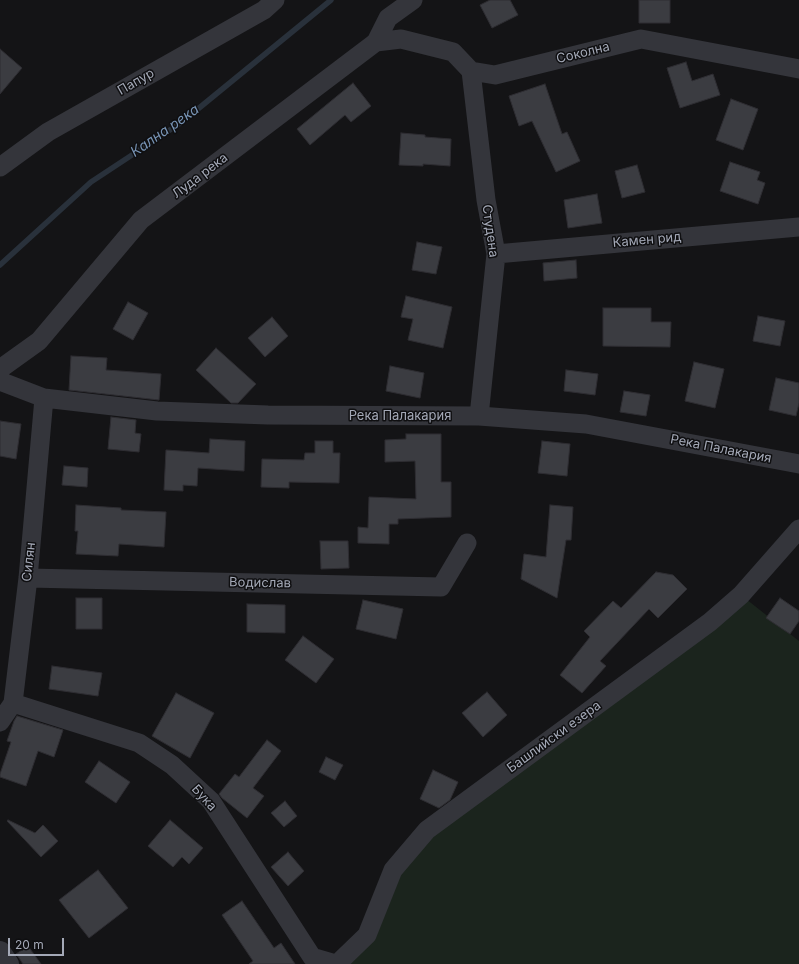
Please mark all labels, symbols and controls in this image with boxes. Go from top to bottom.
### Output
street label: Соколна [555,39,611,67]
street label: Папур [115,65,157,99]
water label: Кална река [128,101,202,161]
street label: Луда река [169,150,231,202]
street label: Студена [479,204,501,258]
street label: Камен рид [612,229,682,251]
street label: Река Палакария [349,408,451,424]
street label: Река Палакария [669,432,773,466]
street label: Силян [19,542,39,582]
street label: Водислав [229,575,291,591]
street label: Башлийски езера [504,698,604,776]
street label: Бука [188,782,220,814]
scale bar [10,930,66,956]
text: 20 m [15,937,44,952]

